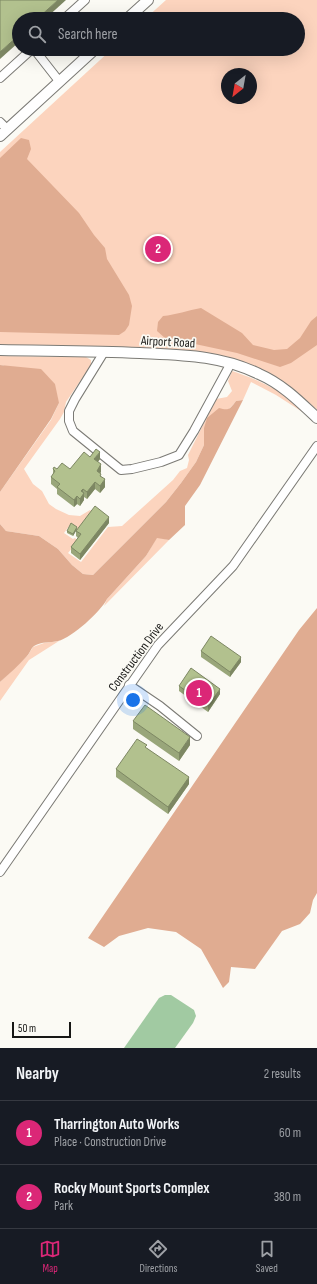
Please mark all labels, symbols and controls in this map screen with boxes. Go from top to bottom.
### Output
search box [12,12,305,56]
icon: search [26,23,48,45]
text: Search here [58,25,118,44]
north arrow [221,68,257,104]
pin: 2 [145,234,171,264]
street label: Airport Road [140,333,195,351]
street label: Construction Drive [105,619,167,695]
pin: 1 [186,678,212,708]
your location [123,690,143,710]
scale bar [12,1020,71,1039]
text: 50 m [18,1022,36,1035]
text: Nearby [16,1064,59,1084]
text: 2 results [264,1066,301,1082]
text: Tharrington Auto Works [54,1115,180,1134]
text: 1 [26,1125,32,1141]
text: 60 m [279,1125,301,1141]
text: Place · Construction Drive [54,1134,166,1150]
text: Rocky Mount Sports Complex [54,1179,209,1198]
text: 2 [26,1189,32,1205]
text: 380 m [274,1189,301,1205]
text: Park [54,1198,73,1214]
tab: Map [39,1238,61,1275]
tab: Directions [140,1238,177,1275]
tab: Saved [256,1238,278,1275]

